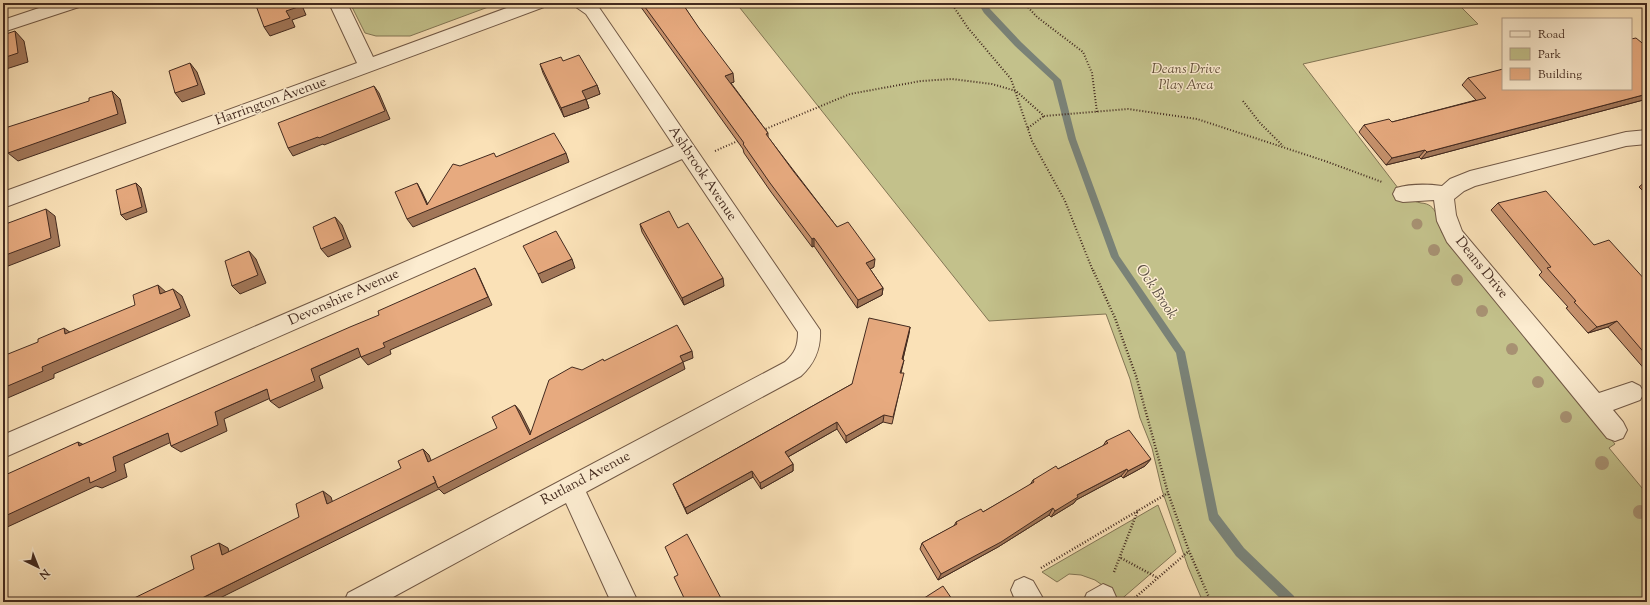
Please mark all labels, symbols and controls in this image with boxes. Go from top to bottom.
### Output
legend [1502,18,1632,90]
text: Road [1538,26,1565,44]
text: Park [1538,46,1561,64]
park label: Deans Drive Play Area [1152,60,1221,96]
text: Building [1538,66,1582,84]
street label: Harrington Avenue [212,73,330,131]
street label: Ashbrook Avenue [663,123,741,225]
street label: Deans Drive [1450,233,1512,303]
water label: Ock Brook [1130,261,1182,324]
street label: Devonshire Avenue [285,265,403,331]
street label: Rutland Avenue [538,447,634,511]
north arrow [18,547,58,587]
text: N [35,564,54,583]

